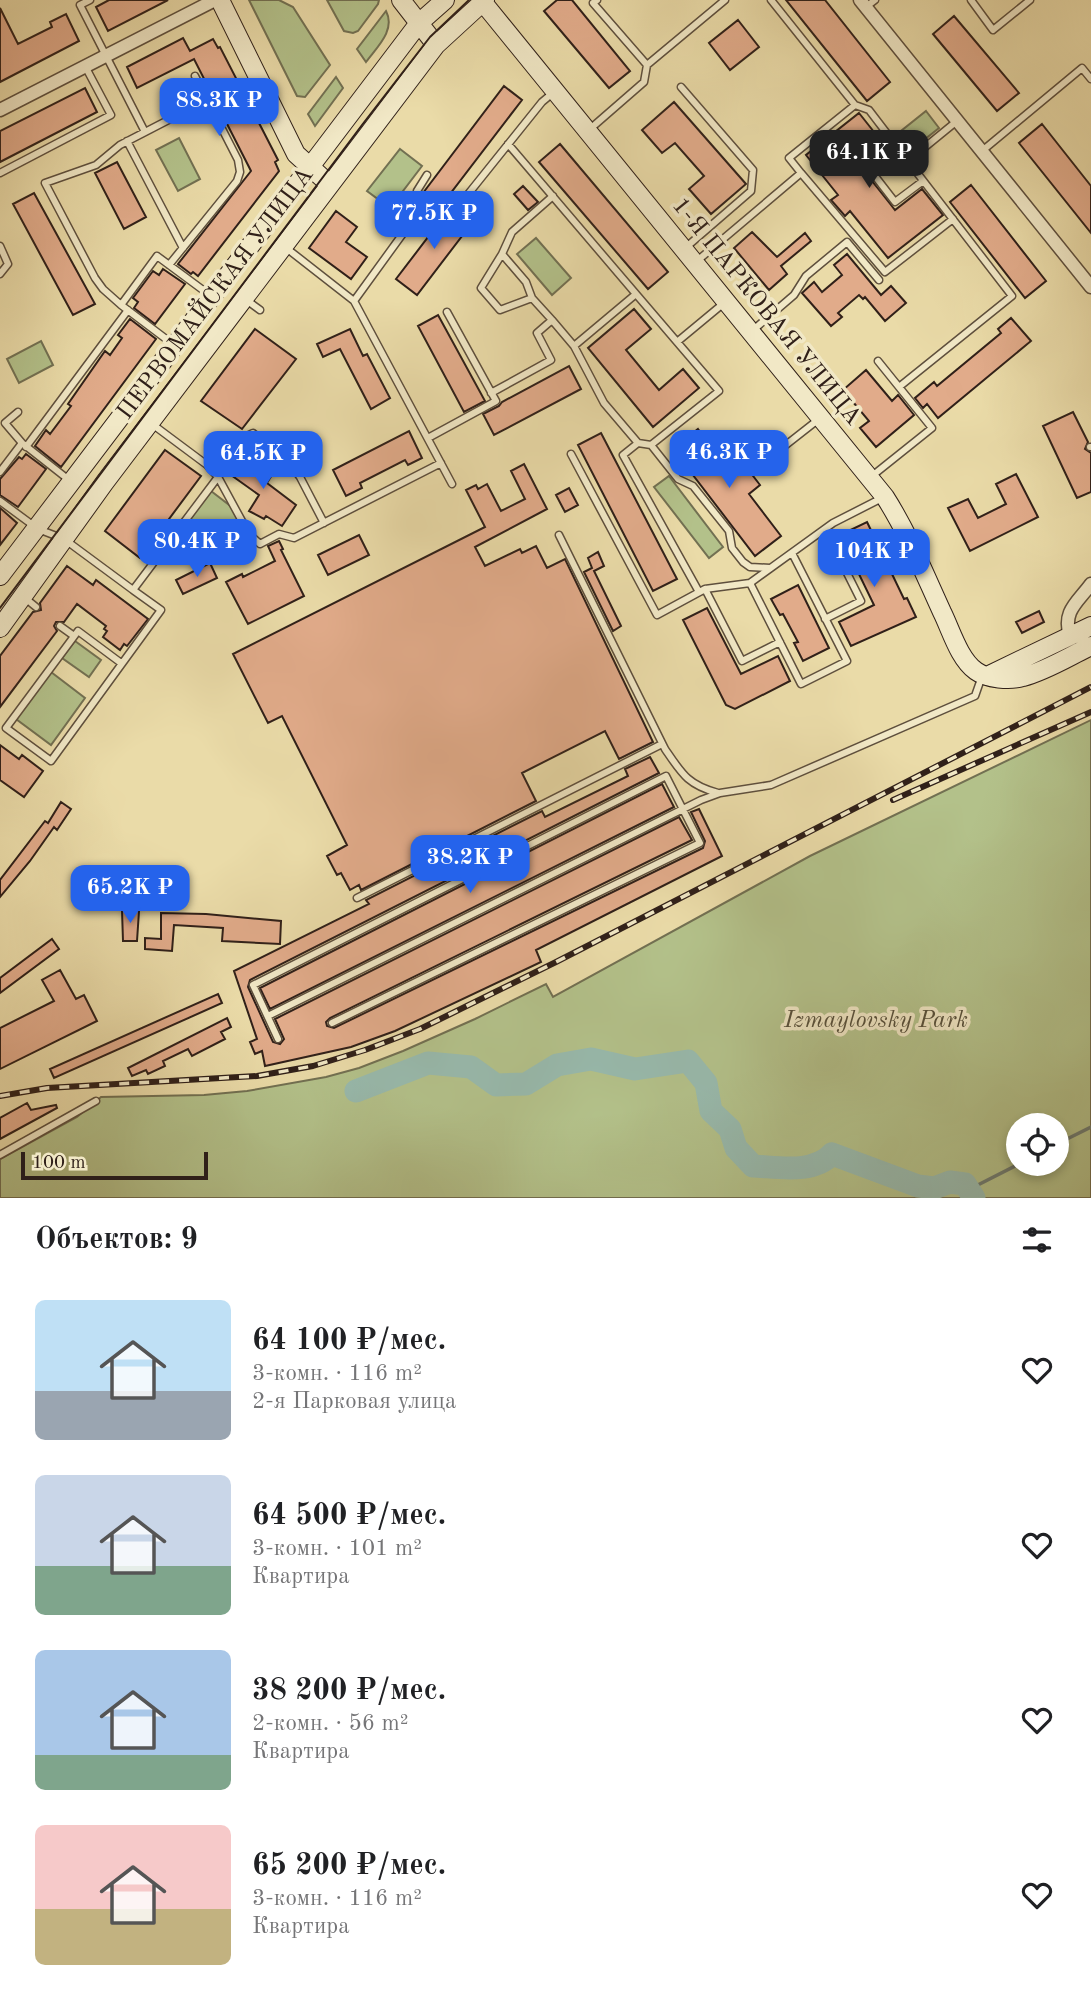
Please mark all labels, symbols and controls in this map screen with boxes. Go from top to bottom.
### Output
pin: 88.3K ₽ [154,78,284,138]
text: 88.3K ₽ [176,89,262,112]
pin: 64.1K ₽ [804,130,934,190]
text: 64.1K ₽ [826,141,912,164]
street label: ПЕРВОМАЙСКАЯ УЛИЦА [109,160,319,425]
pin: 77.5K ₽ [369,191,499,251]
street label: 1-Я ПАРКОВАЯ УЛИЦА [667,194,865,430]
text: 77.5K ₽ [391,202,477,225]
pin: 46.3K ₽ [664,430,794,490]
pin: 64.5K ₽ [198,432,328,491]
text: 46.3K ₽ [686,441,772,464]
text: 64.5K ₽ [220,442,306,465]
pin: 80.4K ₽ [132,520,262,579]
text: 80.4K ₽ [154,530,240,553]
pin: 104K ₽ [817,530,931,589]
text: 104K ₽ [834,540,914,563]
pin: 38.2K ₽ [405,836,535,895]
text: 38.2K ₽ [427,846,513,869]
pin: 65.2K ₽ [65,866,195,925]
text: 65.2K ₽ [87,876,173,899]
park label: Izmaylovsky Park [783,1009,968,1033]
map controls [1006,1113,1069,1176]
button: locate [1006,1113,1069,1176]
scale bar [21,1149,208,1181]
text: 100 m [32,1154,85,1173]
icon: filters [1018,1221,1056,1259]
text: Объектов: 9 [35,1225,198,1255]
text: 64 100 ₽/мес. [252,1326,446,1356]
icon: home [91,1328,175,1412]
icon: heart [1018,1351,1056,1389]
text: 3-комн. · 116 m² [252,1362,422,1385]
text: 2-я Парковая улица [252,1390,456,1413]
text: 64 500 ₽/мес. [252,1501,446,1531]
icon: home [91,1503,175,1587]
icon: heart [1018,1526,1056,1564]
text: 3-комн. · 101 m² [252,1537,422,1560]
text: Квартира [252,1565,350,1588]
text: 38 200 ₽/мес. [252,1676,446,1706]
icon: home [91,1678,175,1762]
icon: heart [1018,1701,1056,1739]
text: 2-комн. · 56 m² [252,1712,409,1735]
text: Квартира [252,1740,350,1763]
text: 65 200 ₽/мес. [252,1851,446,1881]
icon: home [91,1853,175,1937]
icon: heart [1018,1876,1056,1914]
text: 3-комн. · 116 m² [252,1887,422,1910]
text: Квартира [252,1915,350,1938]

